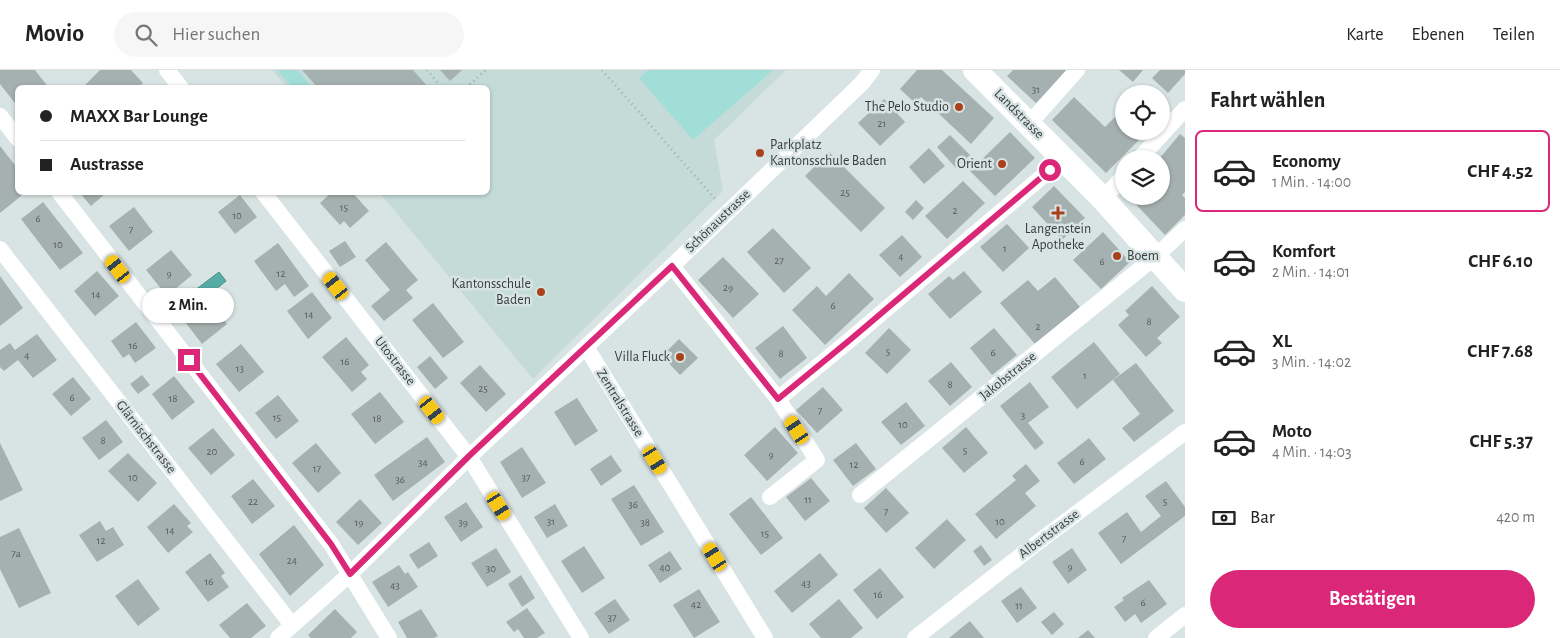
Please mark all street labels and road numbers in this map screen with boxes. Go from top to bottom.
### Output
street label: Landstrasse [991,86,1047,142]
street label: Schönaustrasse [683,187,753,255]
street label: Utostrasse [372,334,418,388]
street label: Jakobstrasse [977,349,1039,403]
street label: Zentralstrasse [594,367,646,439]
street label: Glärnischstrasse [113,398,179,476]
street label: Albertstrasse [1016,507,1082,561]

